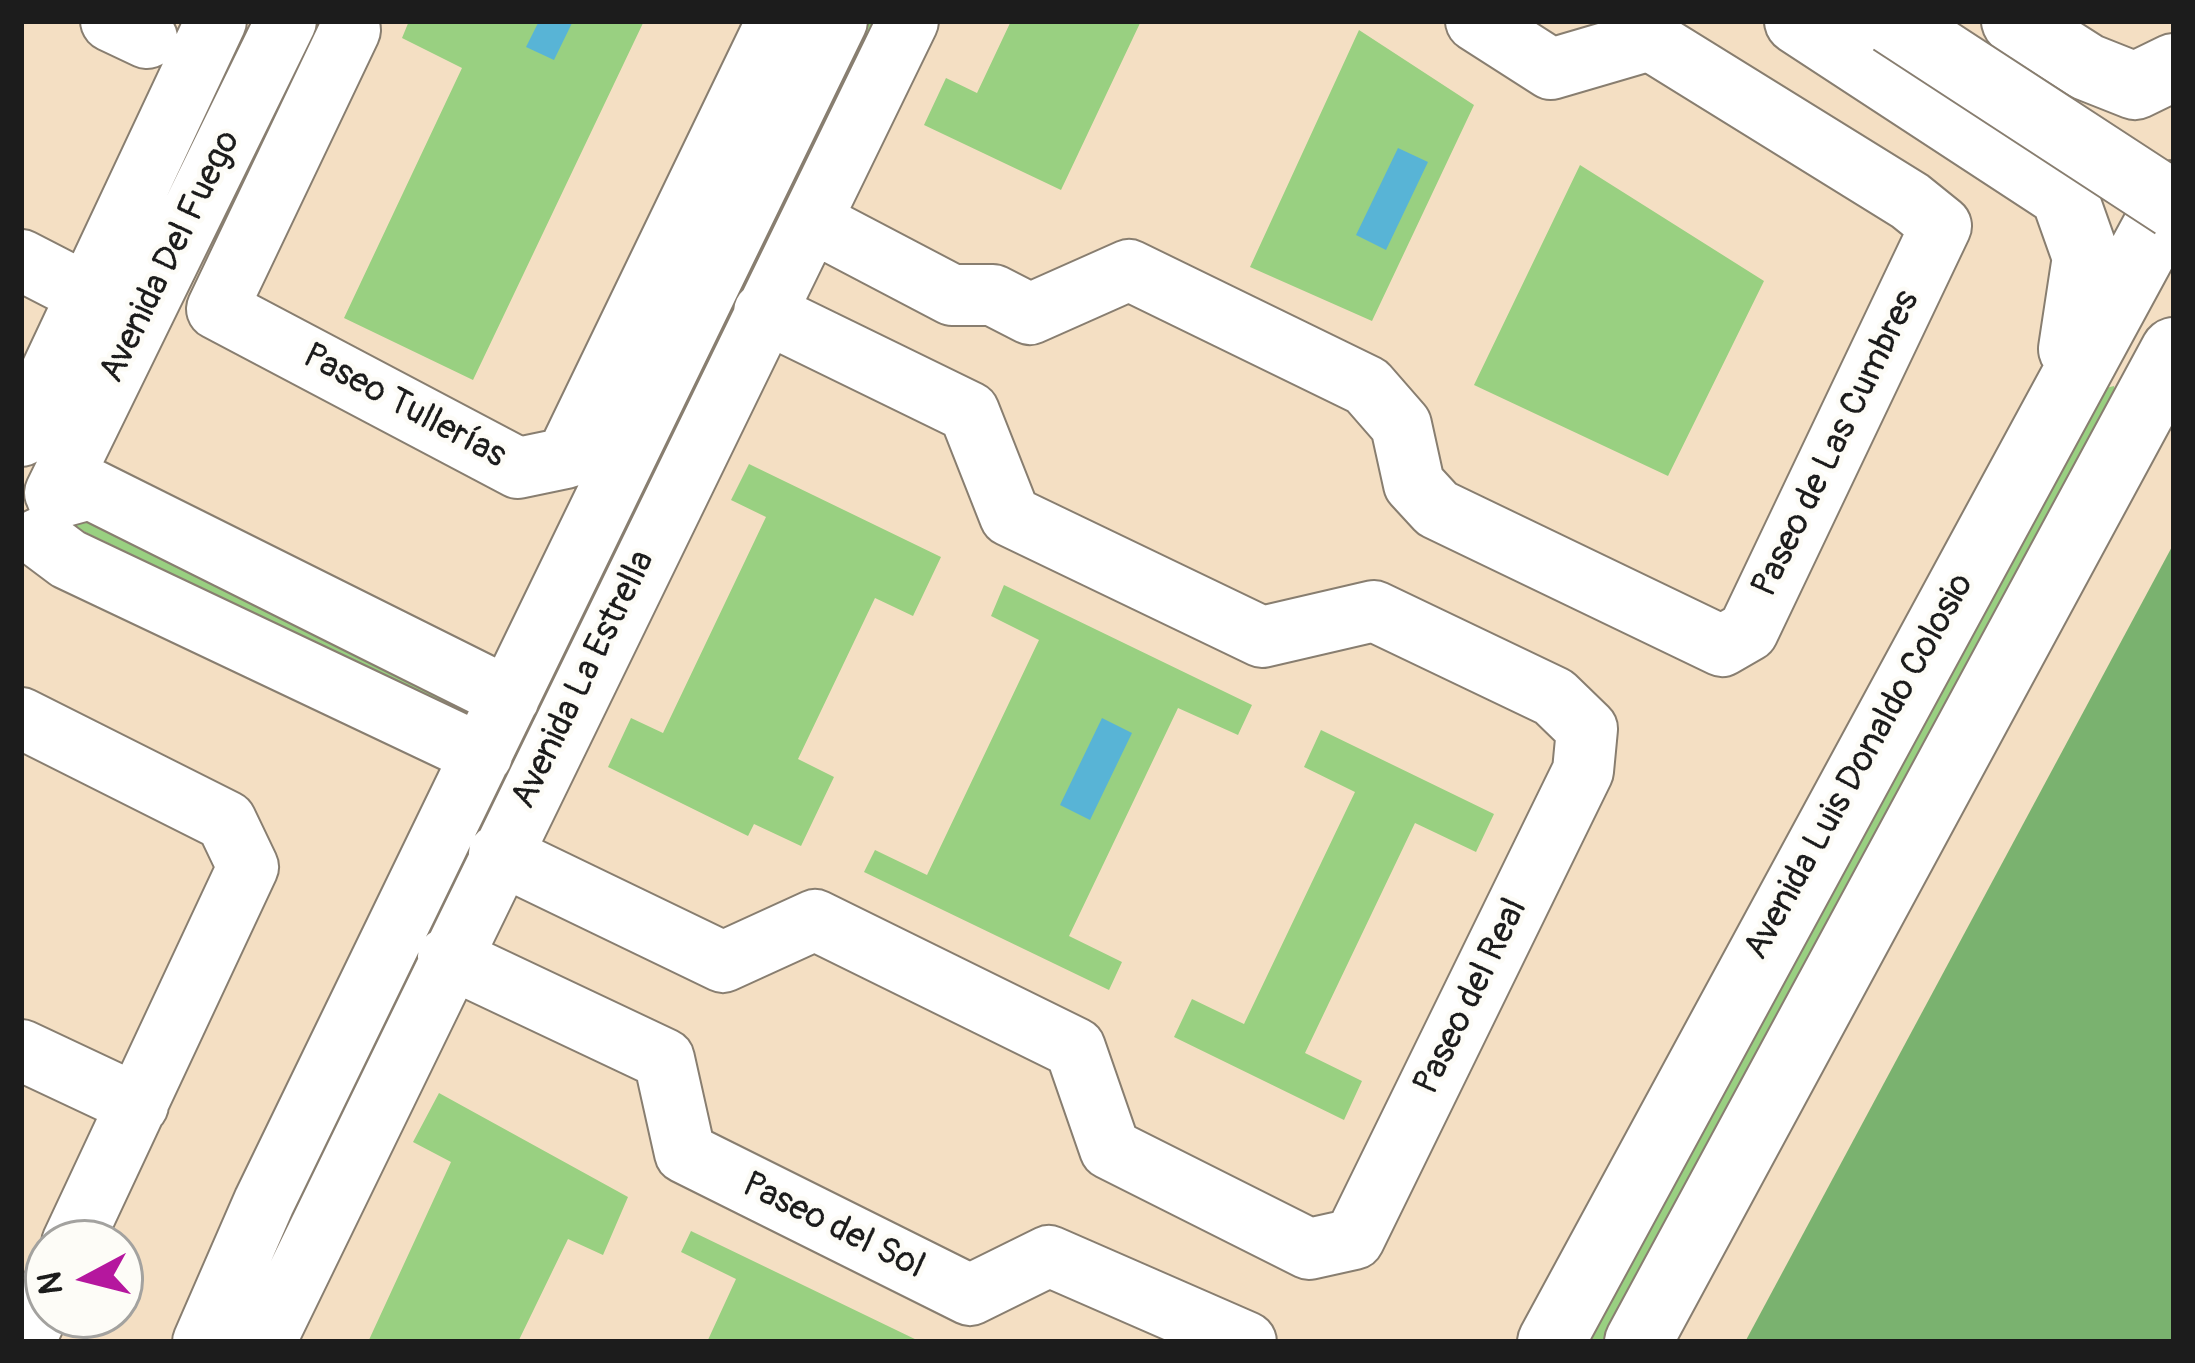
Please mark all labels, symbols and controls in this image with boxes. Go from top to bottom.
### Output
street label: Avenida Del Fuego [91,124,251,390]
street label: Paseo de Las Cumbres [1744,284,1930,604]
street label: Paseo Tullerías [295,335,513,479]
street label: Avenida La Estrella [503,544,665,816]
street label: Avenida Luis Donaldo Colosio [1736,566,1984,968]
street label: Paseo del Real [1406,892,1538,1102]
street label: Paseo del Sol [735,1164,931,1290]
north arrow [24,1219,144,1339]
text: N [29,1270,72,1297]

